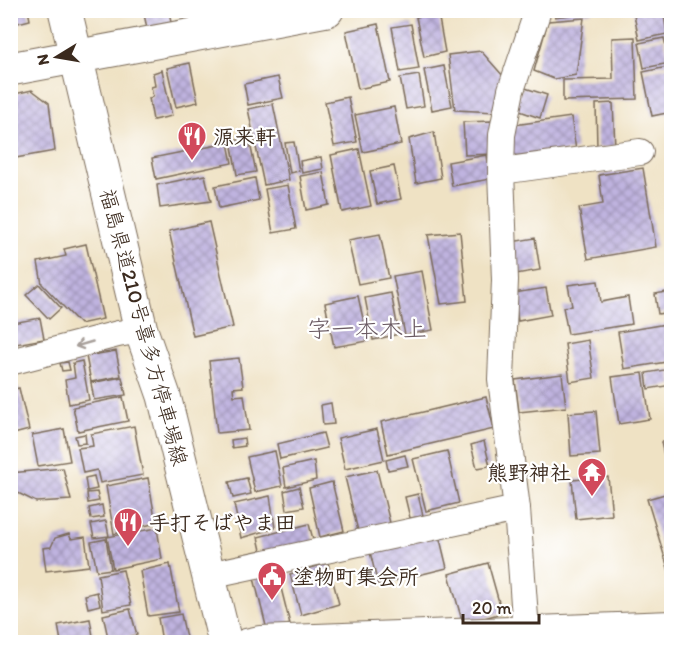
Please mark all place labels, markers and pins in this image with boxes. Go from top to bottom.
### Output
restaurant icon: 源来軒 [176,120,208,162]
place label: 源来軒 [213,124,276,149]
temple icon: 熊野神社 [576,456,608,498]
place label: 熊野神社 [487,460,571,485]
restaurant icon: 手打そばやま田 [112,506,144,548]
place label: 手打そばやま田 [149,510,296,535]
public building icon: 塗物町集会所 [256,560,288,602]
place label: 塗物町集会所 [293,564,419,589]

